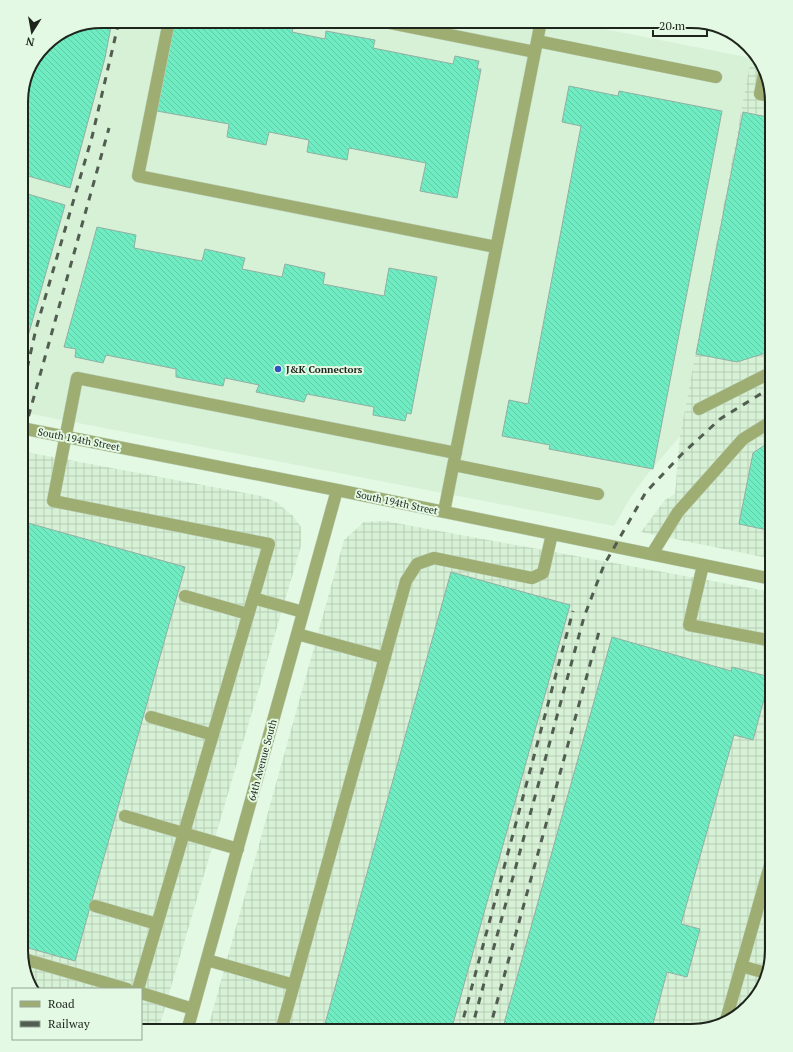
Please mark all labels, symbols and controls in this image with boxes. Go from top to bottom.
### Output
north arrow [12,12,52,52]
scale bar [653,12,707,38]
text: 20 m [659,18,686,33]
text: N [24,34,36,49]
place label: J&K Connectors [286,363,363,376]
marker: J&K Connectors [273,364,283,374]
street label: South 194th Street [37,425,121,454]
street label: South 194th Street [355,487,439,518]
street label: 64th Avenue South [245,718,280,802]
legend [12,988,142,1040]
text: Road [48,996,75,1011]
text: Railway [48,1016,91,1031]

